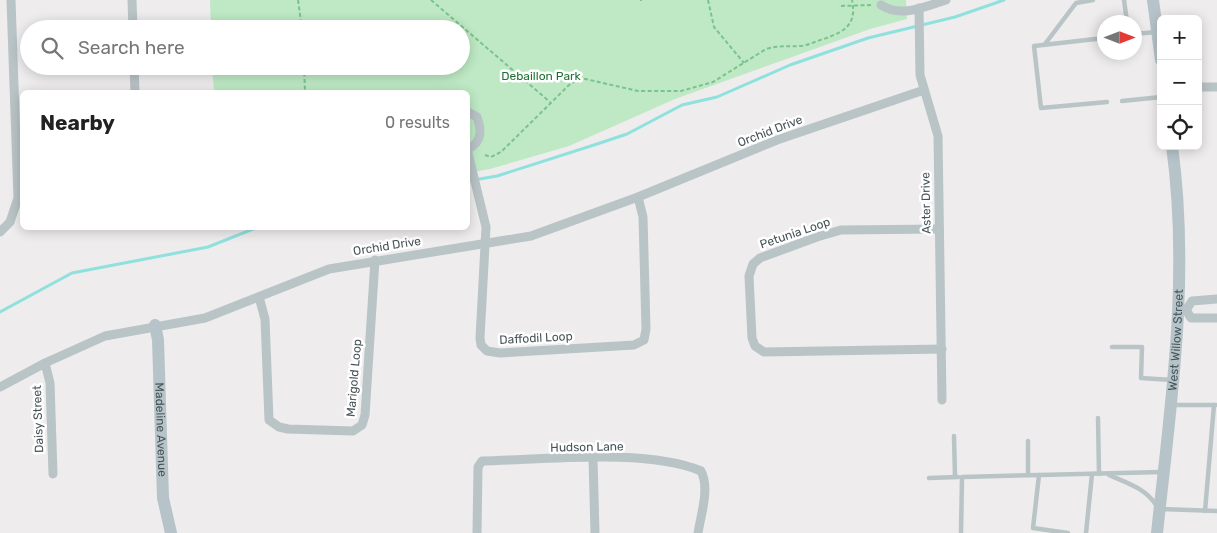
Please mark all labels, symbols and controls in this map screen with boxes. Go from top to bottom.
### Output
north arrow [1097,15,1142,60]
map controls [1157,15,1202,150]
button: + [1157,15,1202,60]
search box [20,20,470,75]
icon: search [38,34,66,62]
text: Search here [78,36,185,59]
button: − [1157,60,1202,105]
park label: Debaillon Park [501,69,582,83]
button: locate [1157,105,1202,150]
text: Nearby [40,110,115,135]
street label: Orchid Drive [736,112,805,150]
text: 0 results [385,113,450,132]
street label: Aster Drive [918,172,934,234]
street label: Petunia Loop [758,214,832,252]
street label: Orchid Drive [352,234,422,258]
street label: West Willow Street [1165,289,1186,391]
street label: Daffodil Loop [499,329,573,347]
street label: Marigold Loop [344,338,364,418]
street label: Madeline Avenue [152,382,169,477]
street label: Daisy Street [30,385,46,453]
street label: Hudson Lane [550,439,624,455]

